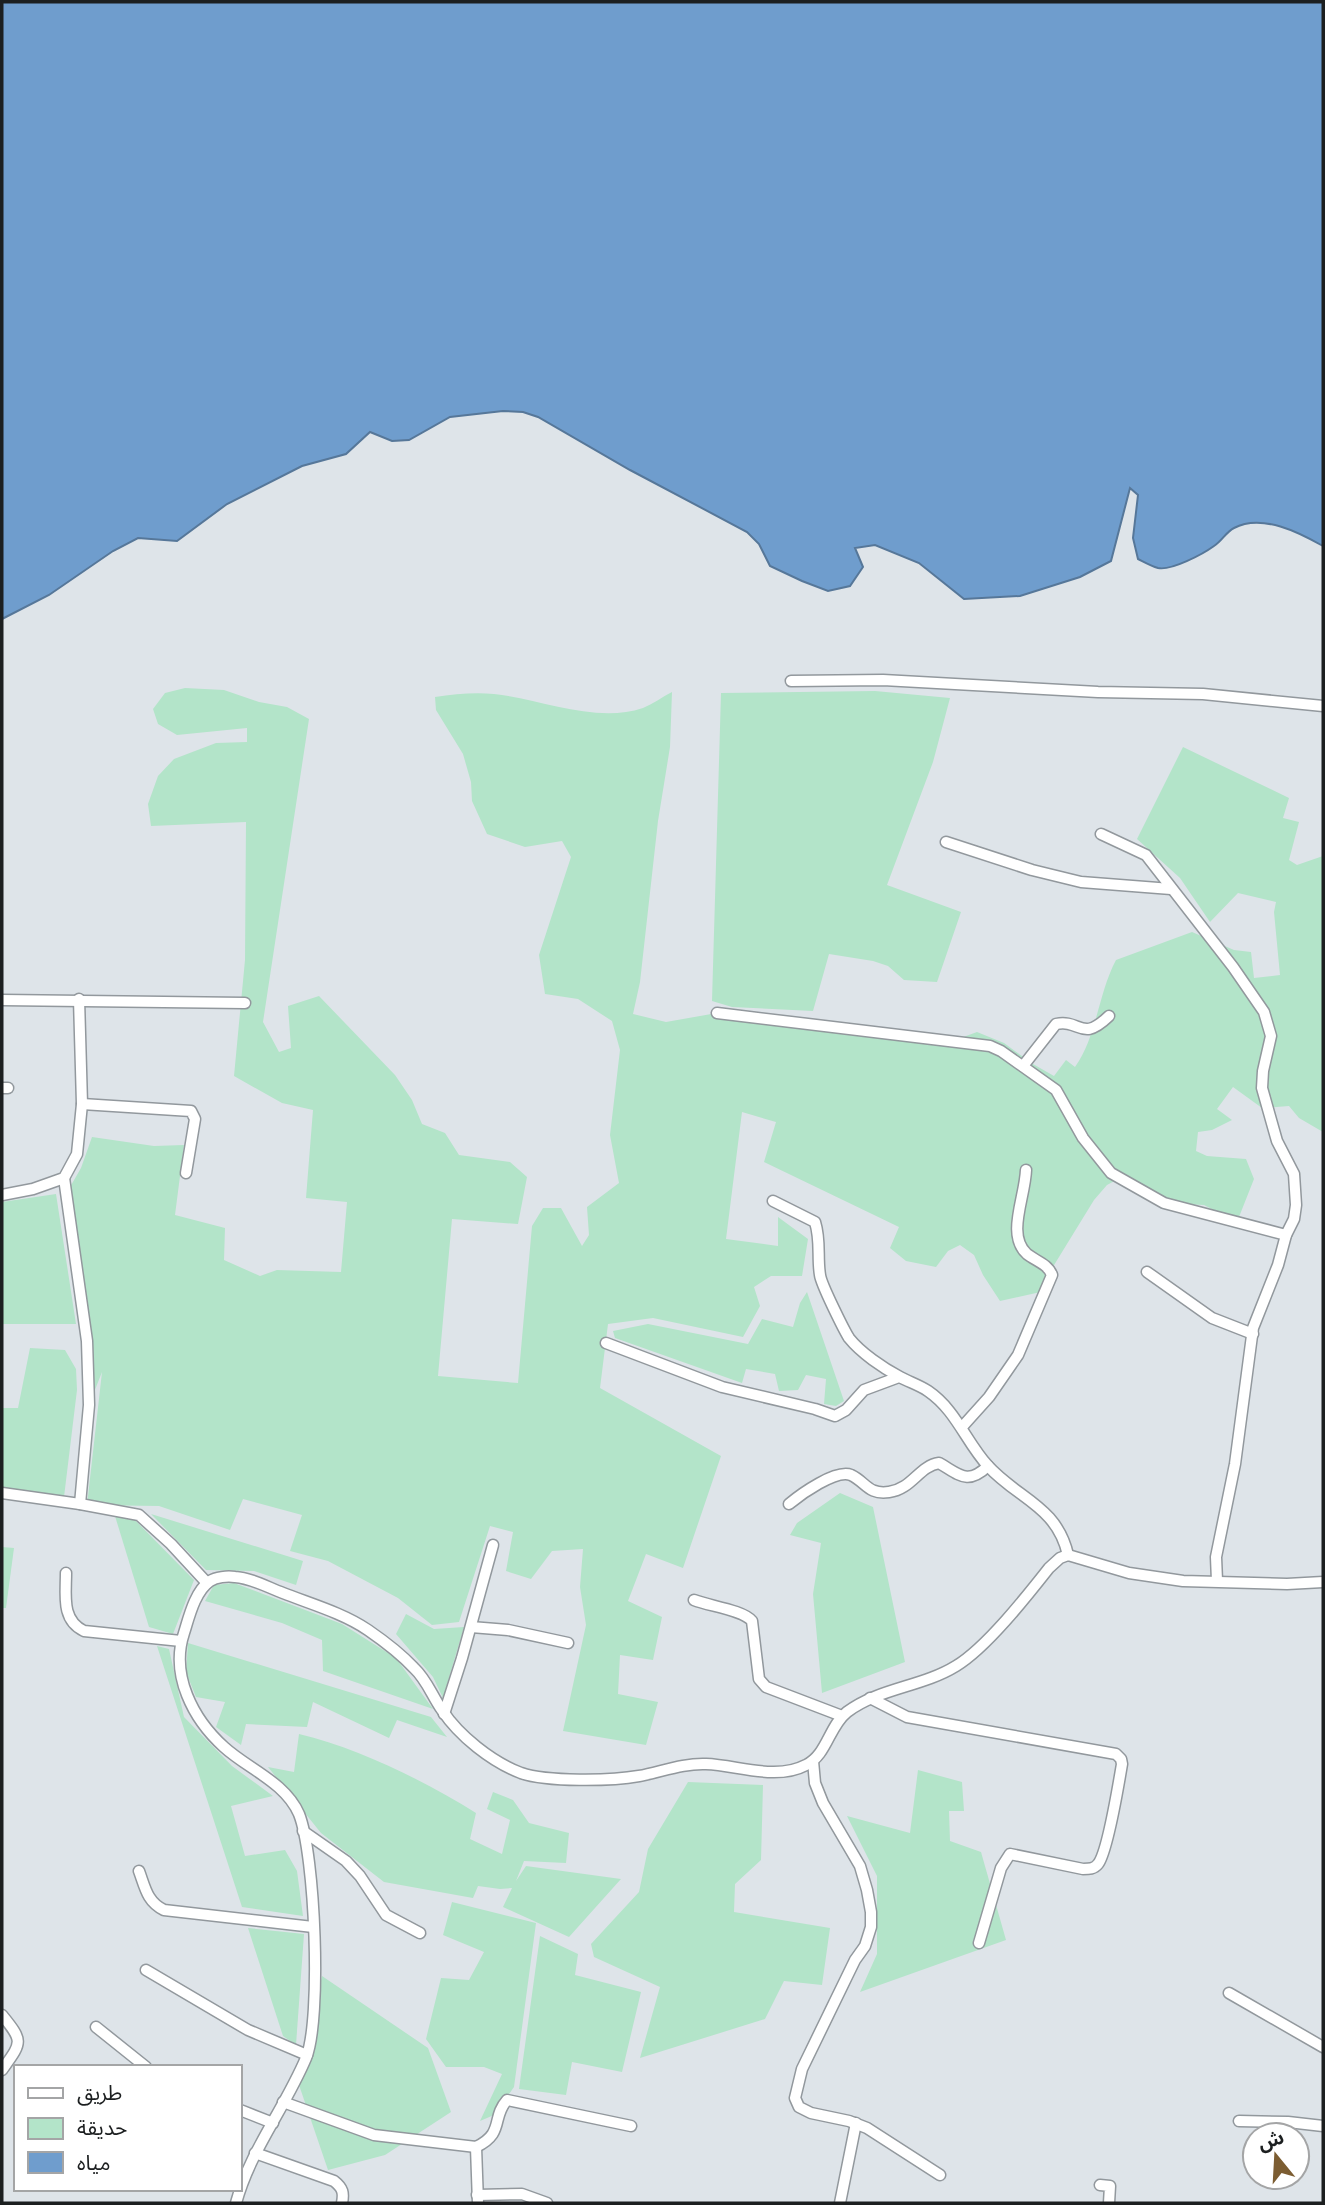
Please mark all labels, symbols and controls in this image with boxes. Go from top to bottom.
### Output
legend [14,2065,242,2191]
text: طريق [77,2080,122,2106]
text: حديقة [77,2115,127,2140]
north arrow [1241,2121,1311,2191]
text: ش [1255,2125,1287,2154]
text: مياه [77,2150,110,2175]

